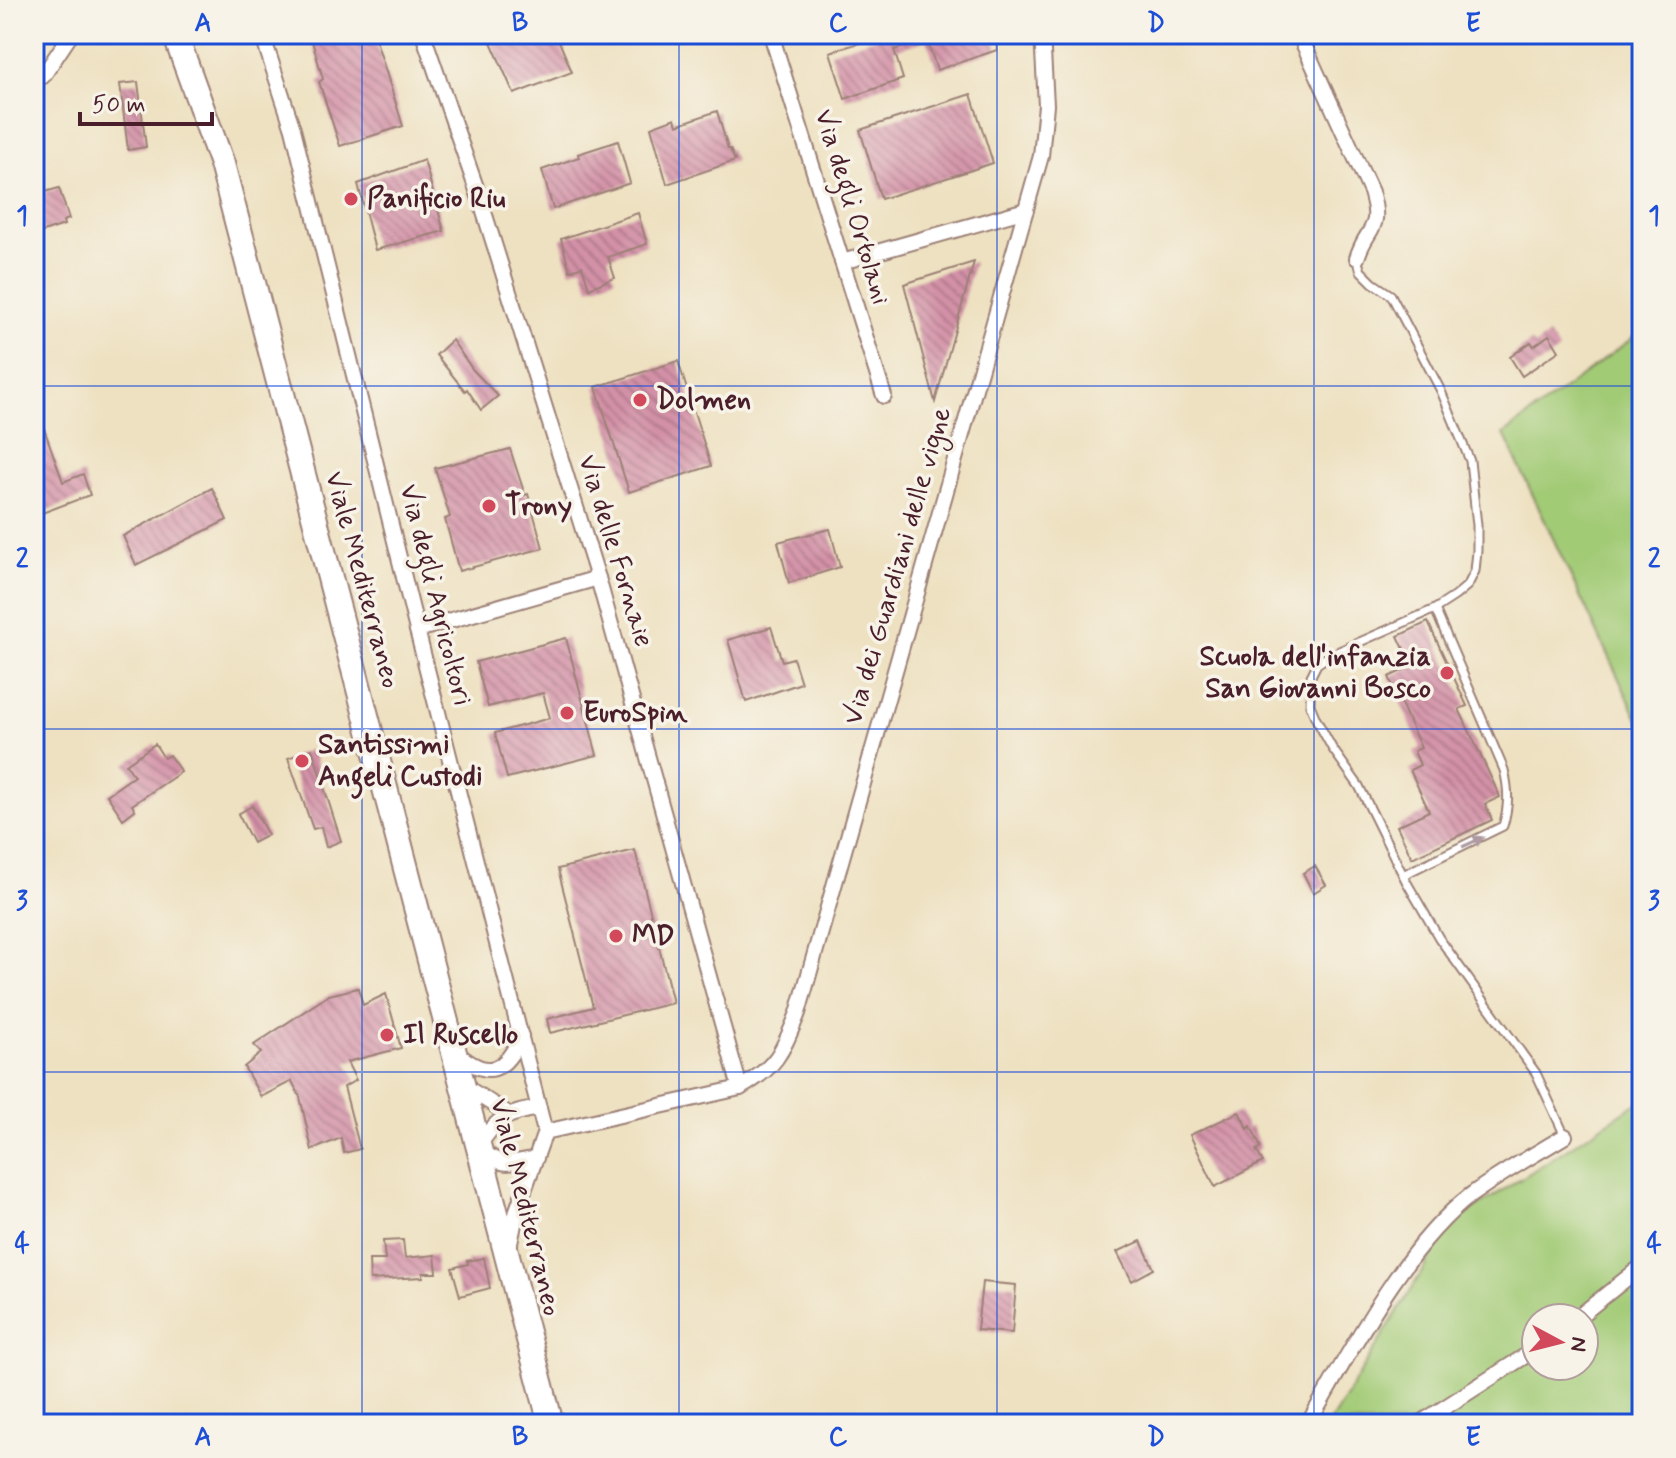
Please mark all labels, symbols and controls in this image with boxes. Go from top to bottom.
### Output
text: A [194,7,212,41]
text: B [512,7,528,41]
text: C [829,7,848,41]
text: D [1147,7,1165,41]
text: E [1465,7,1481,41]
scale bar [80,76,212,126]
text: 50 m [92,90,146,121]
street label: Via degli Ortolani [802,105,899,310]
place label: Panificio Riu [367,181,506,218]
marker: Panificio Riu [342,190,360,208]
text: 1 [16,200,28,234]
text: 1 [1648,200,1660,234]
place label: Dolmen [656,382,751,419]
marker: Dolmen [631,391,649,409]
street label: Via dei Guardiani delle vigne [835,403,963,730]
street label: Via delle Fornaie [568,450,662,652]
street label: Viale Mediterraneo [315,467,409,693]
street label: Via degli Agricoltori [387,480,480,710]
place label: Trony [505,488,572,525]
marker: Trony [480,497,498,515]
text: 2 [16,543,29,577]
text: 2 [1648,543,1661,577]
place label: Scuola dell'infanzia San Giovanni Bosco [1199,639,1431,708]
marker: Scuola dell'infanzia San Giovanni Bosco [1438,664,1456,682]
place label: EuroSpin [583,695,689,732]
marker: EuroSpin [558,704,576,722]
place label: Santissimi Angeli Custodi [318,727,482,799]
marker: Santissimi Angeli Custodi [293,752,311,770]
one-way arrow [1462,835,1485,849]
text: 3 [16,885,28,919]
text: 3 [1648,885,1660,919]
place label: MD [632,918,675,955]
marker: MD [607,927,625,945]
place label: Il Ruscello [403,1017,518,1054]
marker: Il Ruscello [378,1026,396,1044]
street label: Viale Mediterraneo [480,1094,570,1320]
text: 4 [14,1228,30,1262]
text: 4 [1646,1228,1662,1262]
north arrow [1520,1302,1600,1382]
text: N [1563,1335,1593,1353]
text: A [194,1421,212,1455]
text: B [512,1421,528,1455]
text: C [829,1421,848,1455]
text: D [1147,1421,1165,1455]
text: E [1465,1421,1481,1455]

